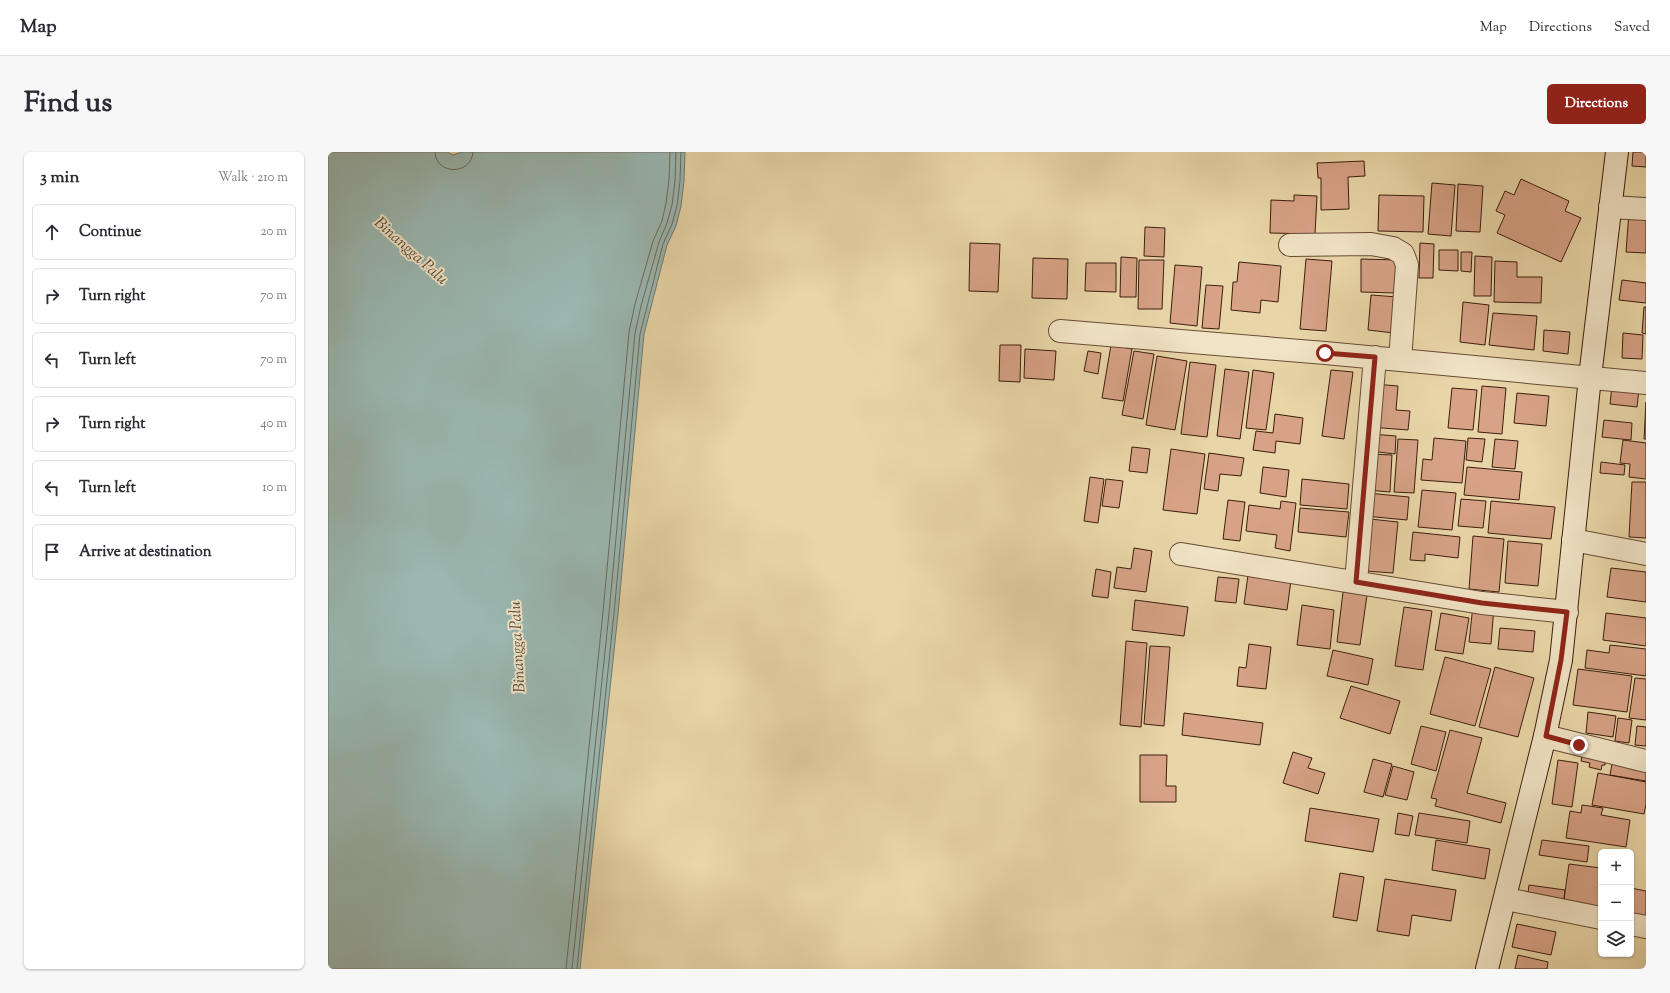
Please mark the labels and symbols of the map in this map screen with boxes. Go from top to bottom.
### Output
water label: Binangga Palu [368,213,453,292]
route start [1316,344,1334,362]
water label: Binangga Palu [505,600,532,693]
route end [1570,736,1588,754]

